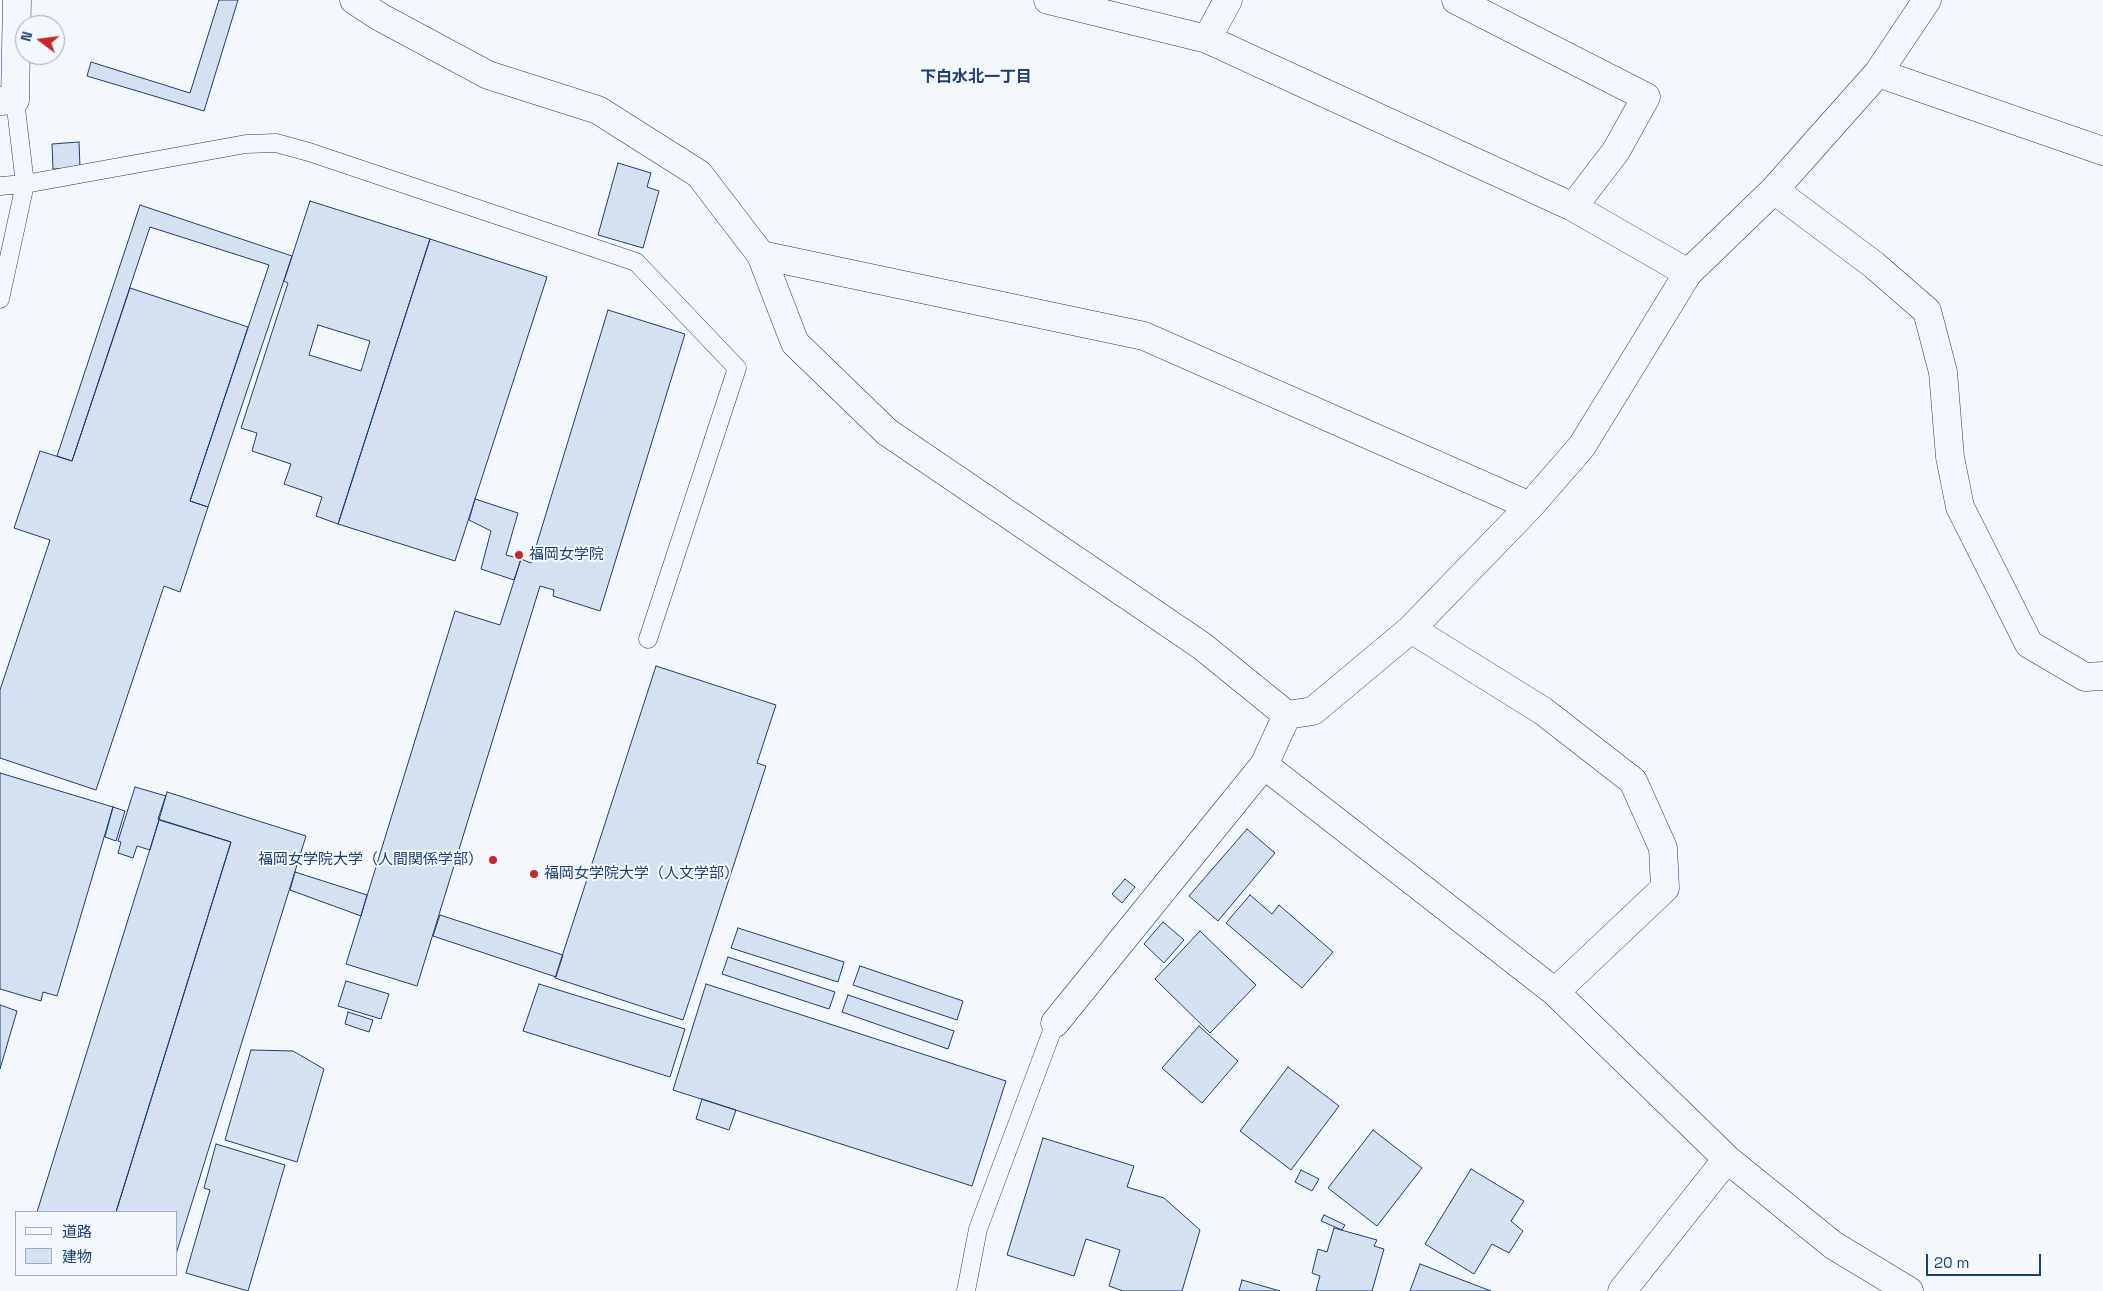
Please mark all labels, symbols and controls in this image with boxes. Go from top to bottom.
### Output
north arrow [15,15,65,65]
text: N [17,30,36,43]
district label: 下白水北一丁目 [920,68,1032,88]
place label: 福岡女学院 [529,546,604,564]
marker: 福岡女学院 [513,549,525,561]
place label: 福岡女学院大学（人間関係学部） [258,851,483,869]
marker: 福岡女学院大学（人間関係学部） [487,854,499,866]
place label: 福岡女学院大学（人文学部） [544,865,739,883]
marker: 福岡女学院大学（人文学部） [528,868,540,880]
legend [15,1211,178,1276]
text: 道路 [62,1222,92,1241]
scale bar [1928,1244,2043,1276]
text: 建物 [62,1247,92,1266]
text: 20 m [1934,1253,1969,1272]

